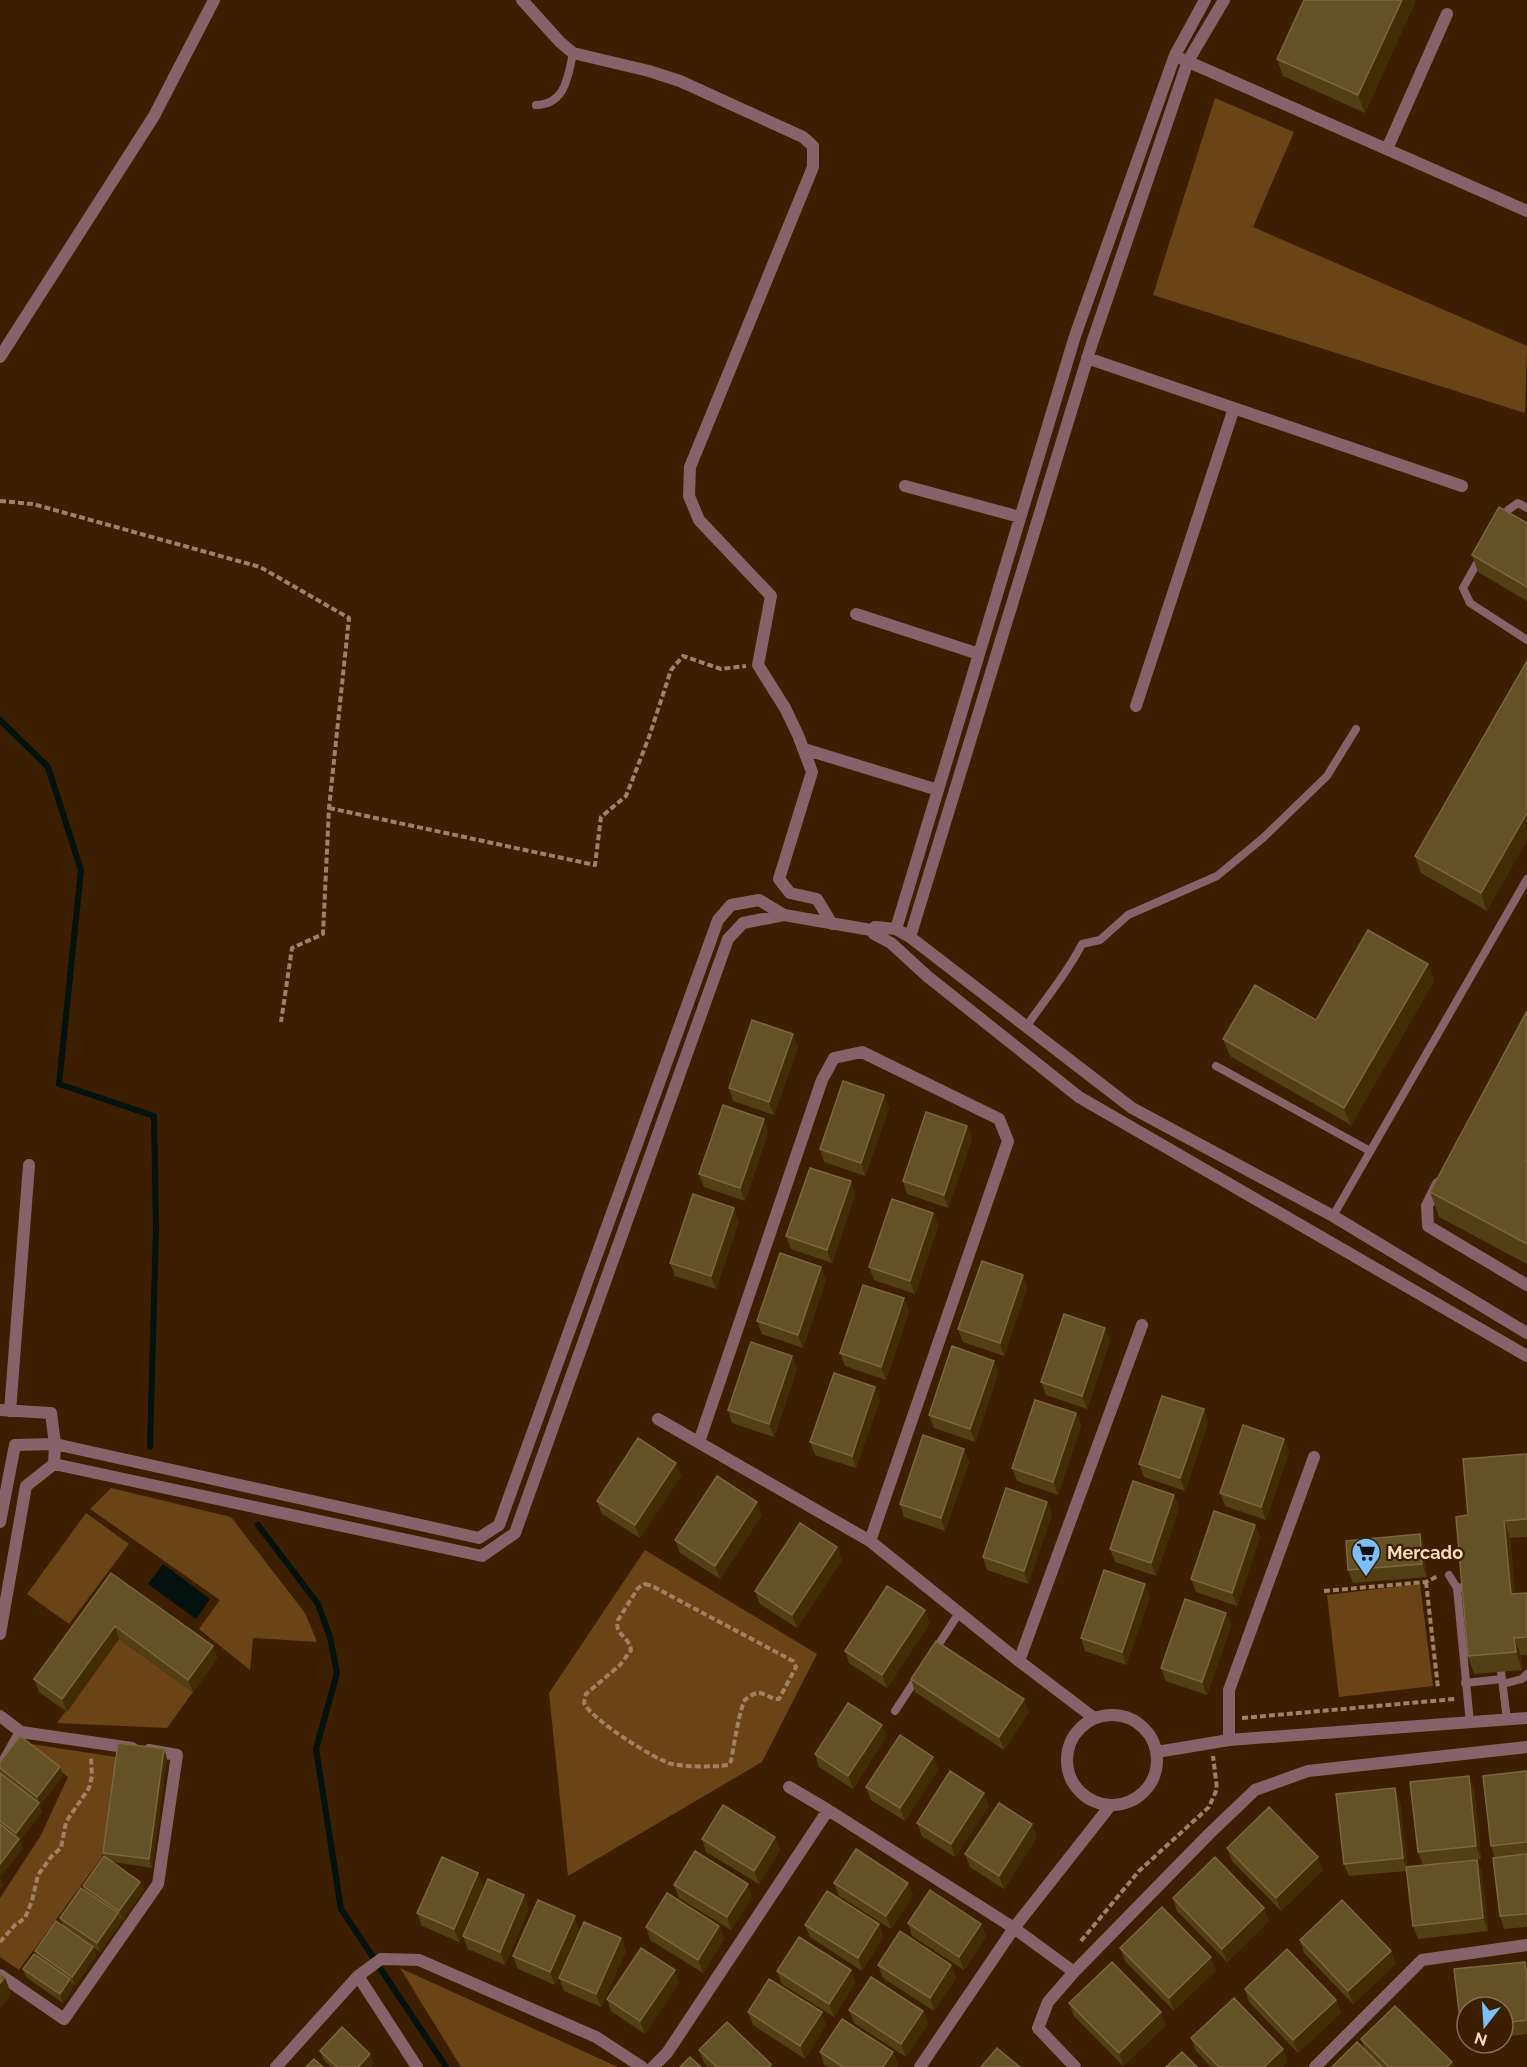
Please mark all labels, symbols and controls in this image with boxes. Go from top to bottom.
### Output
supermarket icon: Mercado [1350,1536,1382,1578]
place label: Mercado [1387,1542,1463,1563]
north arrow [1455,1995,1515,2055]
text: N [1472,2028,1489,2050]

